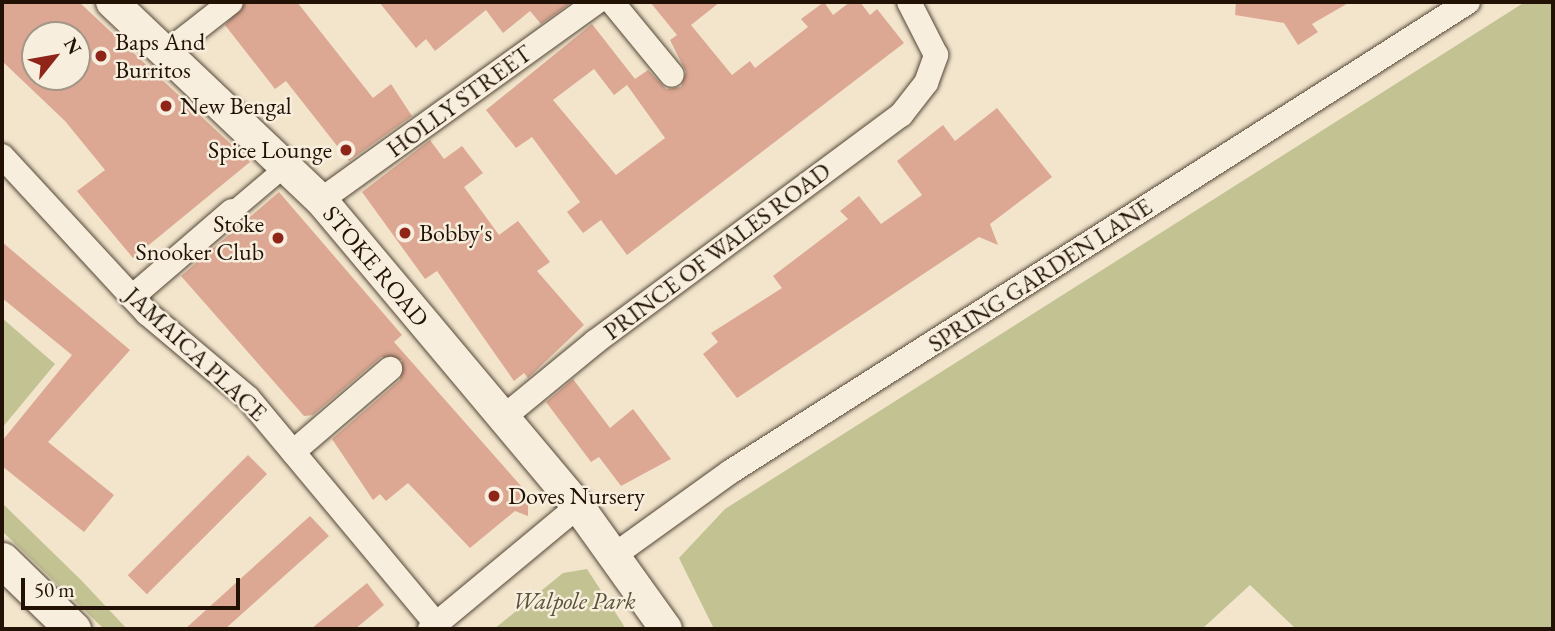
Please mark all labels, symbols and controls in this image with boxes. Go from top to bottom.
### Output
north arrow [21,21,91,91]
place label: Baps And Burritos [115,28,205,84]
text: N [58,33,87,59]
street label: HOLLY STREET [381,39,537,163]
marker: Baps And Burritos [93,48,109,64]
place label: New Bengal [180,92,292,120]
marker: New Bengal [158,98,174,114]
place label: Spice Lounge [208,136,332,164]
marker: Spice Lounge [338,142,354,158]
street label: PRINCE OF WALES ROAD [598,156,836,346]
street label: SPRING GARDEN LANE [923,192,1157,358]
street label: STOKE ROAD [317,200,435,332]
place label: Stoke Snooker Club [136,210,264,266]
place label: Bobby's [419,219,492,247]
marker: Bobby's [397,225,413,241]
marker: Stoke Snooker Club [270,230,286,246]
street label: JAMAICA PLACE [119,281,273,427]
place label: Doves Nursery [508,482,645,510]
marker: Doves Nursery [486,488,502,504]
scale bar [24,564,243,608]
text: 50 m [34,576,75,603]
park label: Walpole Park [512,587,636,615]

